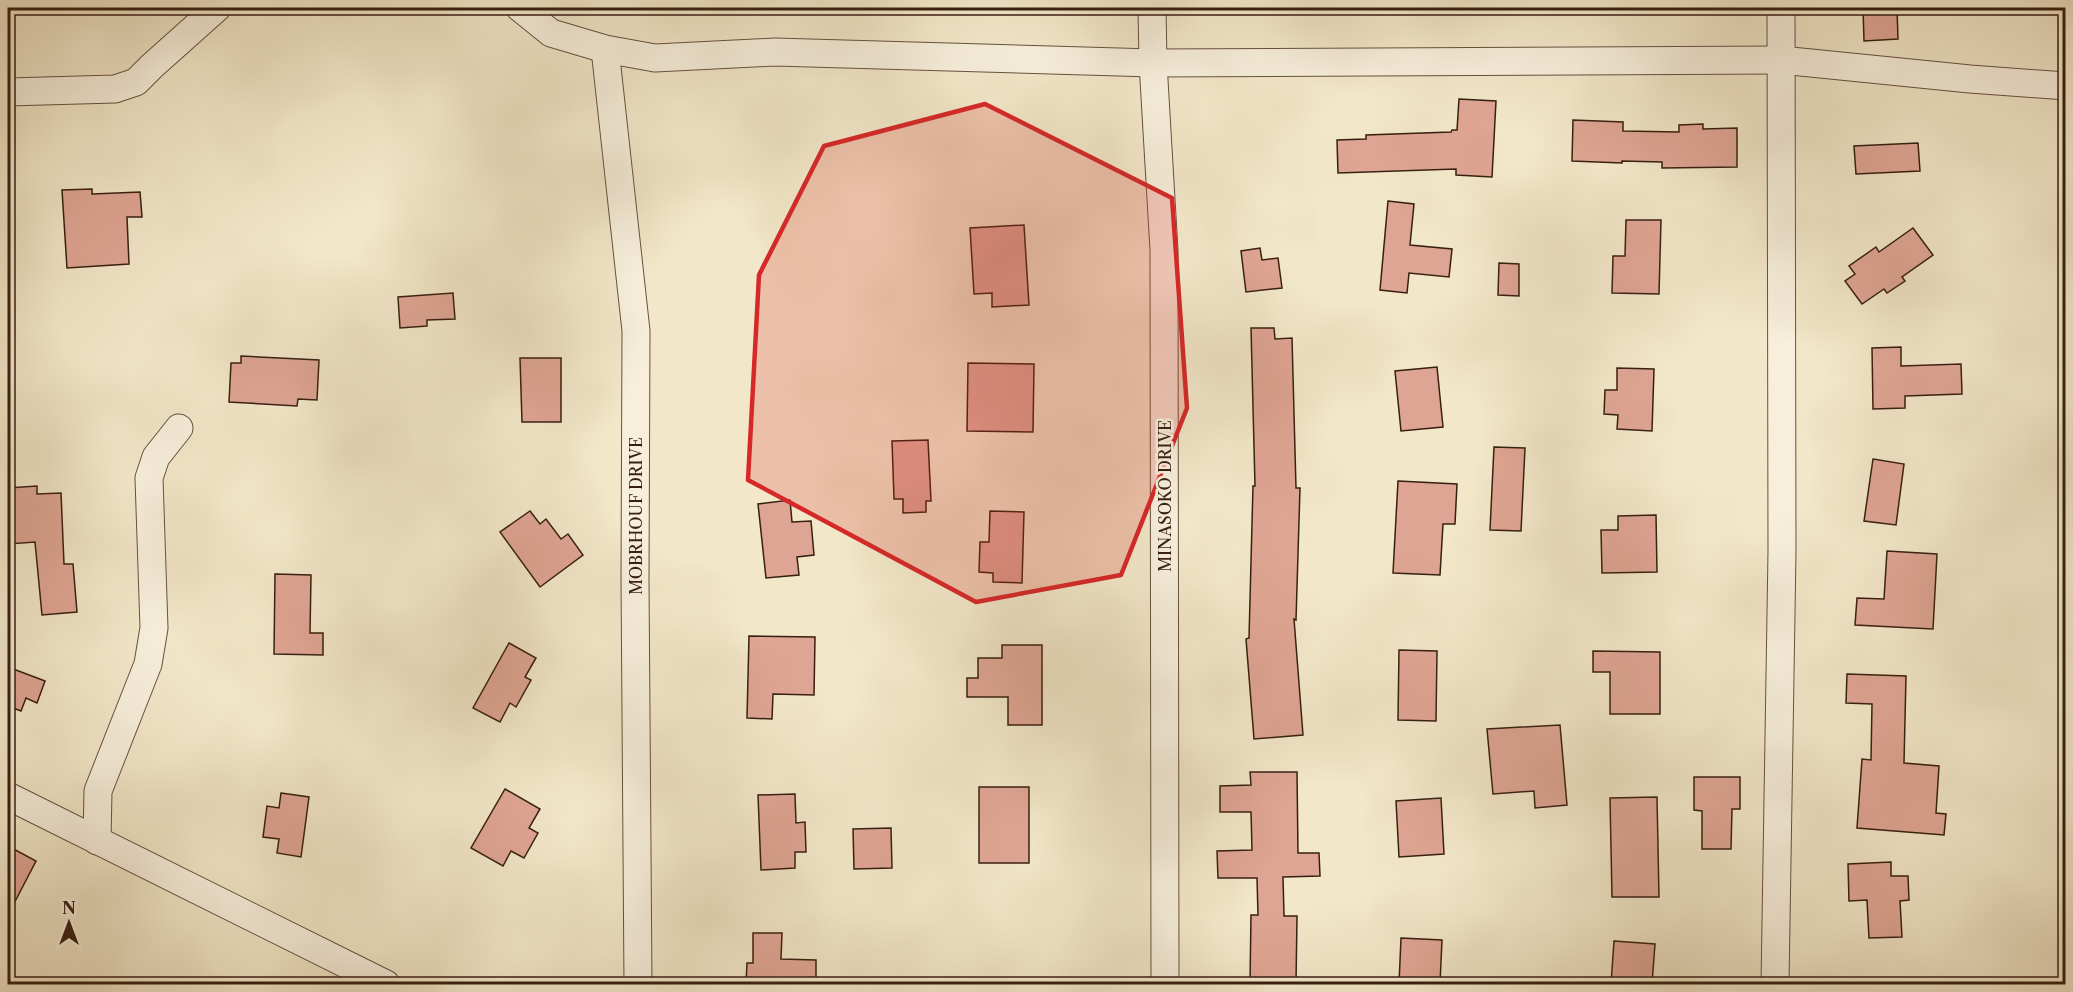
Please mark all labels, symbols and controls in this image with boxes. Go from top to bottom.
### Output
street label: MINASOKO DRIVE [1155,420,1175,572]
street label: MOBRHOUF DRIVE [626,437,646,595]
north arrow [39,893,99,953]
text: N [62,898,76,918]

